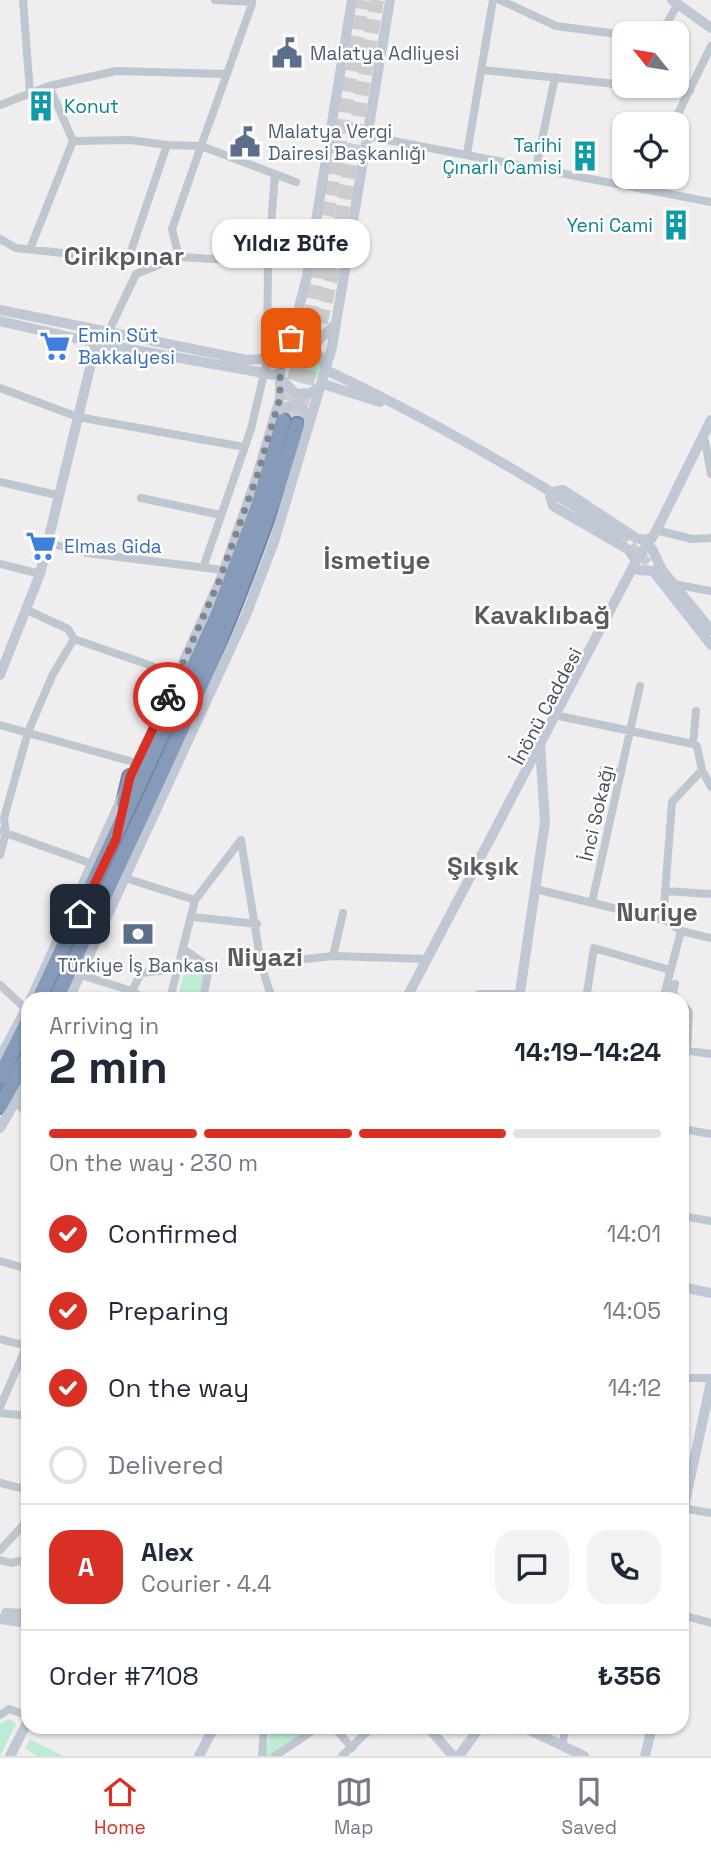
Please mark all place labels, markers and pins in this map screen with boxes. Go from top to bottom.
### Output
public building icon: Malatya Adliyesi [270,36,304,70]
place label: Malatya Adliyesi [310,41,459,66]
building icon: Konut [24,89,58,123]
place label: Konut [64,94,119,119]
place label: Malatya Vergi Dairesi Başkanlığı [268,119,426,166]
public building icon: Malatya Vergi Dairesi Başkanlığı [228,125,262,159]
place label: Tarihi Çınarlı Camisi [442,133,562,180]
building icon: Tarihi Çınarlı Camisi [568,139,602,173]
building icon: Yeni Cami [659,208,693,242]
place label: Yeni Cami [567,213,653,238]
callout: Yıldız Büfe [212,219,370,268]
pin [261,308,321,368]
place label: Emin Süt Bakkalyesi [78,323,175,370]
supermarket icon: Emin Süt Bakkalyesi [38,329,72,363]
supermarket icon: Elmas Gida [24,529,58,563]
place label: Elmas Gida [64,534,162,559]
pin [50,884,110,944]
bank icon: Türkiye İş Bankası [121,917,155,951]
place label: Türkiye İş Bankası [57,953,219,978]

